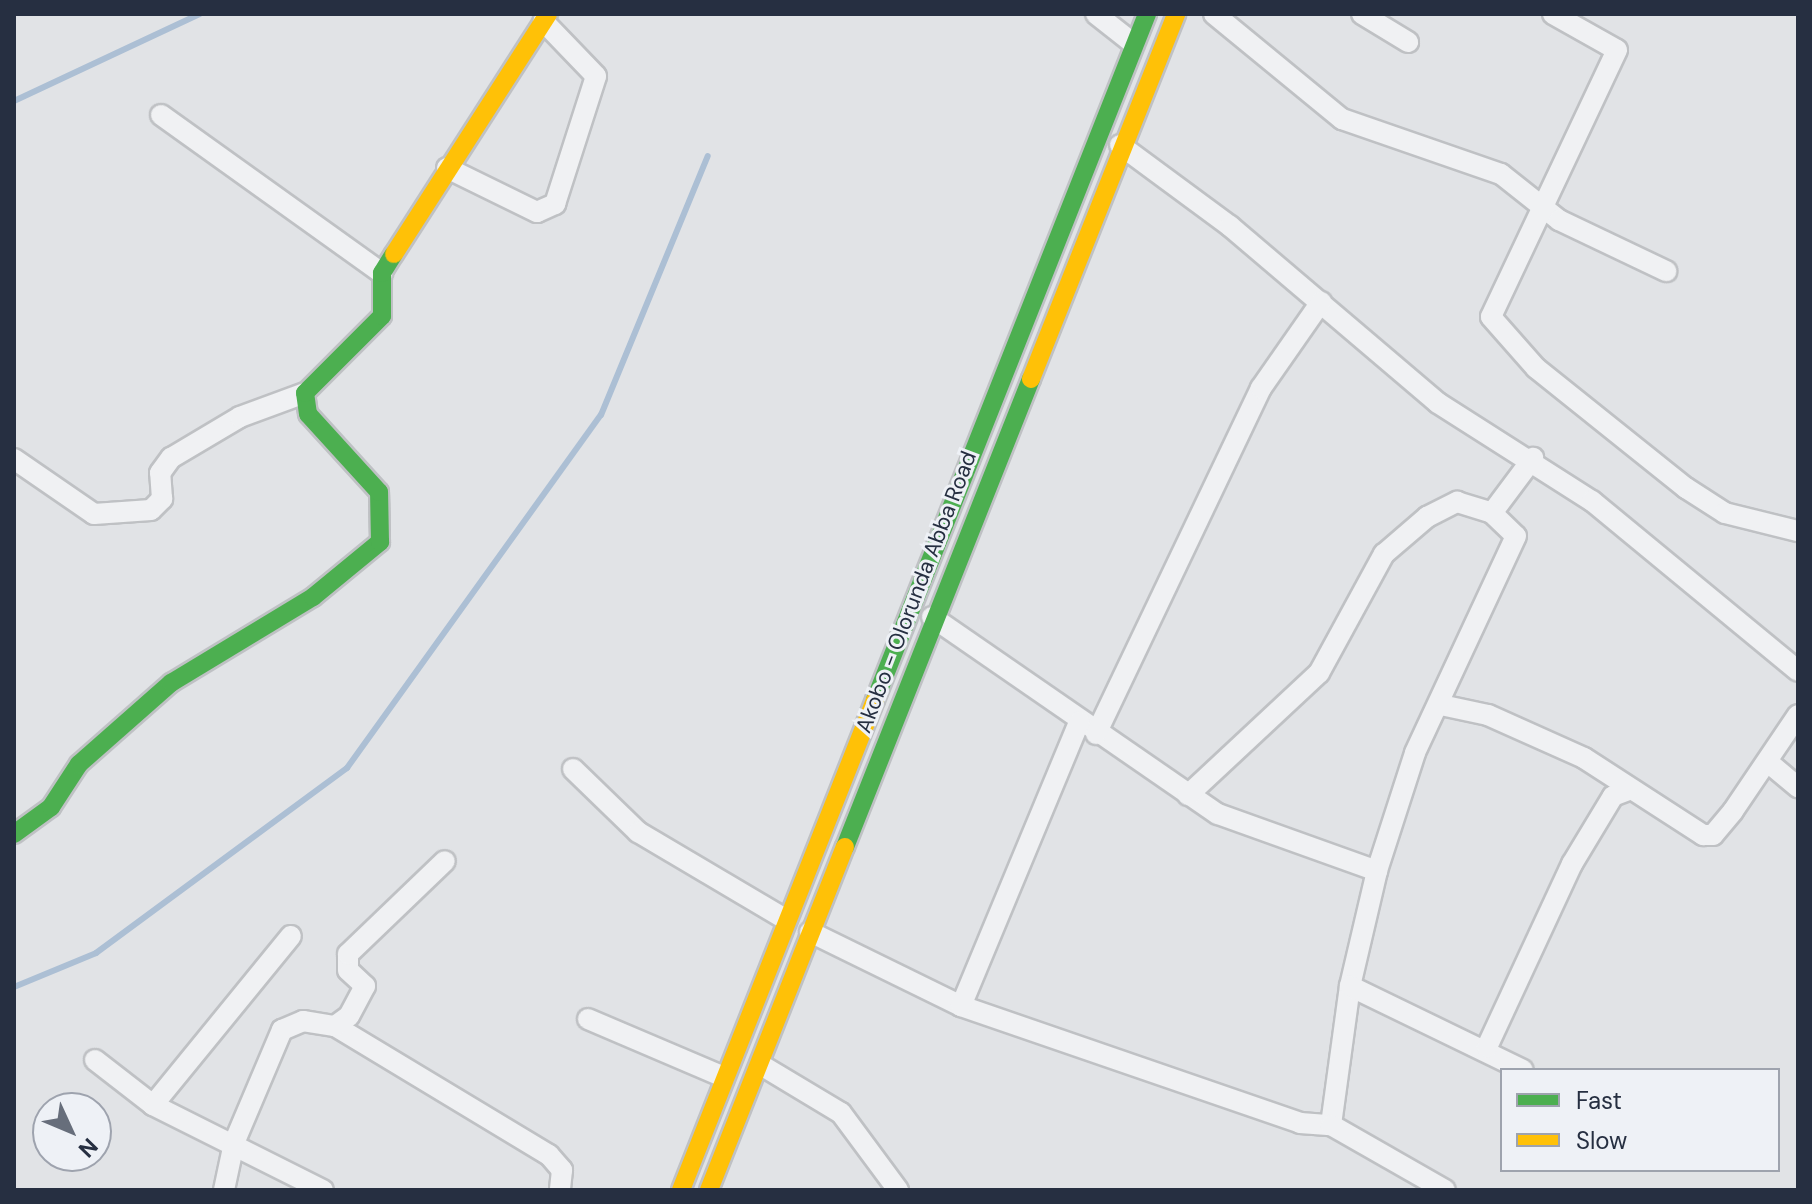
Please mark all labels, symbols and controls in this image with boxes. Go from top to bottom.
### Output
street label: Akobo - Olorunda Abba Road [850,447,982,737]
legend [1500,1068,1780,1172]
text: Fast [1576,1085,1622,1116]
north arrow [32,1092,112,1172]
text: Slow [1576,1125,1627,1156]
text: N [72,1132,104,1163]

